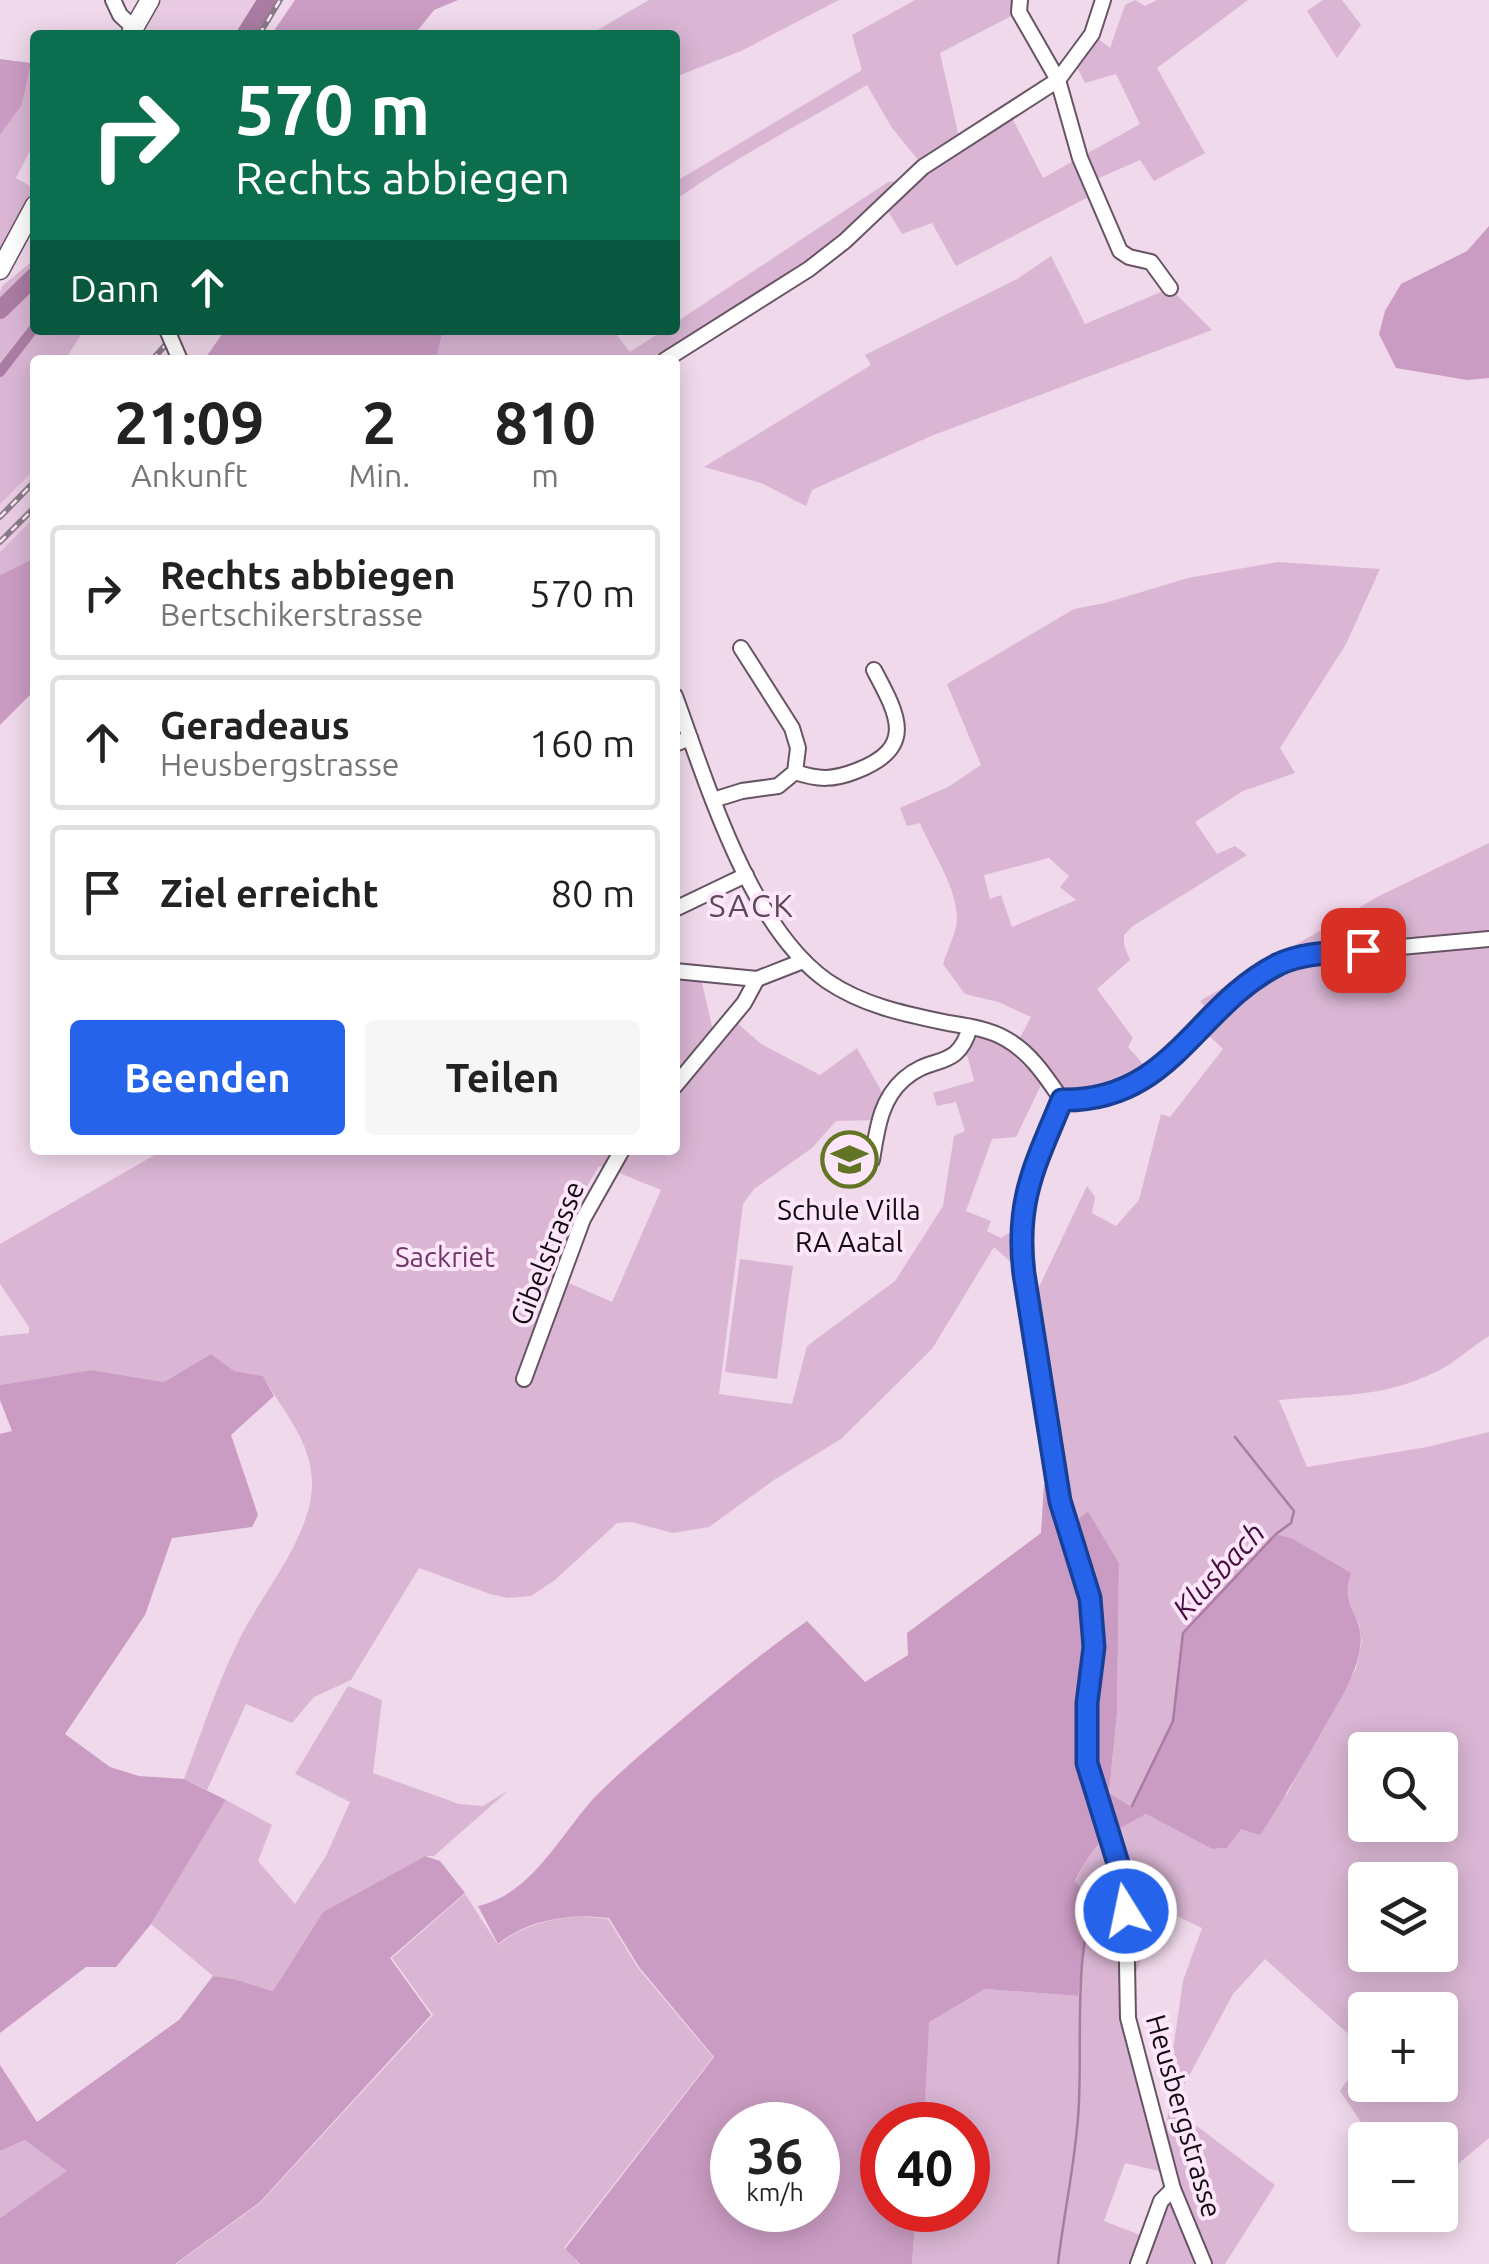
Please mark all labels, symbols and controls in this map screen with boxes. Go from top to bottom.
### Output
icon: right [70,70,200,200]
text: 570 m [235,70,430,148]
text: Rechts abbiegen [235,152,570,203]
icon: ahead [180,260,235,315]
text: Dann [70,267,160,309]
text: 21:09 [114,388,264,455]
text: 2 [362,388,396,455]
text: 810 [494,388,596,455]
text: Ankunft [131,457,247,493]
text: Min. [348,457,410,493]
text: m [531,457,559,493]
text: Rechts abbiegen [160,554,455,596]
icon: right [75,565,130,620]
text: 570 m [529,572,635,614]
text: Bertschikerstrasse [160,596,423,632]
text: Geradeaus [160,704,350,746]
icon: ahead [75,715,130,770]
text: 160 m [529,722,635,764]
text: Heusbergstrasse [160,746,399,782]
icon: arrive [75,865,130,920]
text: Ziel erreicht [160,872,379,914]
text: 80 m [551,872,635,914]
district label: SACK [709,887,795,923]
pin [1321,908,1406,993]
icon: arrive [1336,923,1391,978]
button: Beenden [70,1020,345,1135]
button: Teilen [365,1020,640,1135]
school or university icon: Schule Villa RA Aatal [819,1129,879,1189]
street label: Gibelstrasse [504,1176,589,1329]
place label: Schule Villa RA Aatal [777,1194,921,1257]
park label: Sackriet [395,1241,495,1272]
water label: Klusbach [1165,1515,1271,1625]
map controls [1348,1732,1458,2232]
button: search [1348,1732,1458,1842]
position arrow [1074,1859,1178,1963]
button: layers [1348,1862,1458,1972]
button: + [1348,1992,1458,2102]
street label: Heusbergstrasse [1141,2011,1228,2221]
speed limit sign: 40 [860,2102,990,2232]
button: − [1348,2122,1458,2232]
text: 36 [747,2127,803,2183]
text: km/h [746,2178,804,2206]

